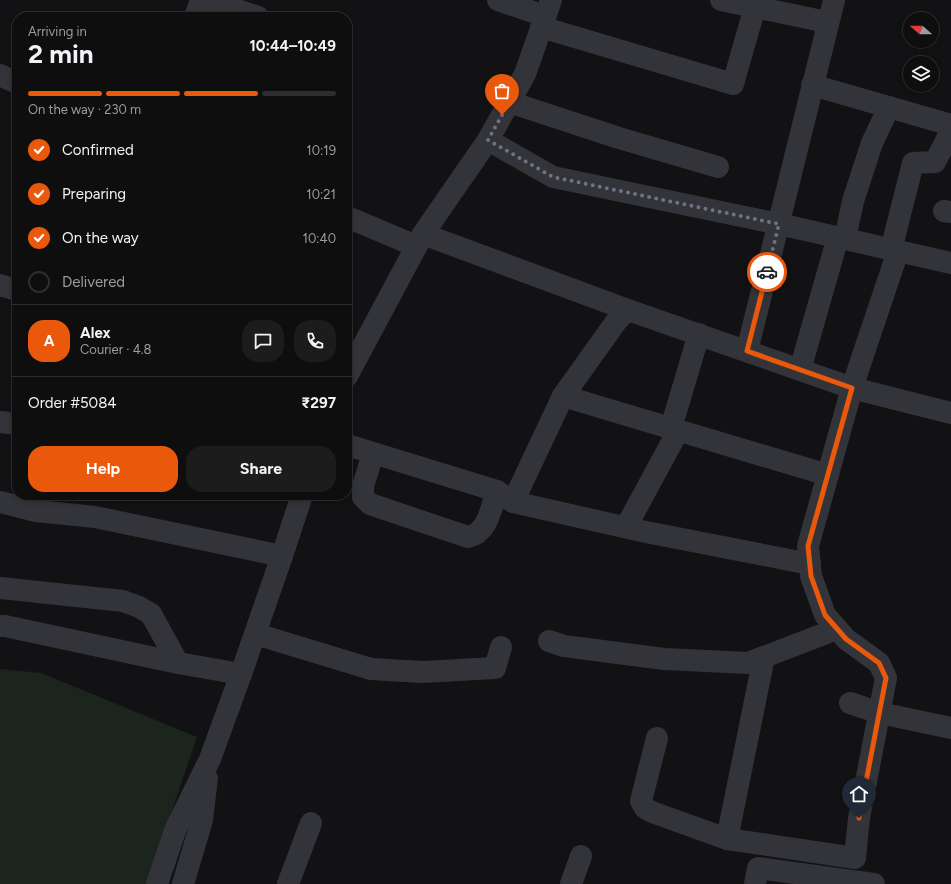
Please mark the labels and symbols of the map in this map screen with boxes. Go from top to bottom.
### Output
north arrow [903,12,939,48]
pin [485,74,519,115]
courier [747,252,787,292]
pin [842,777,876,818]

